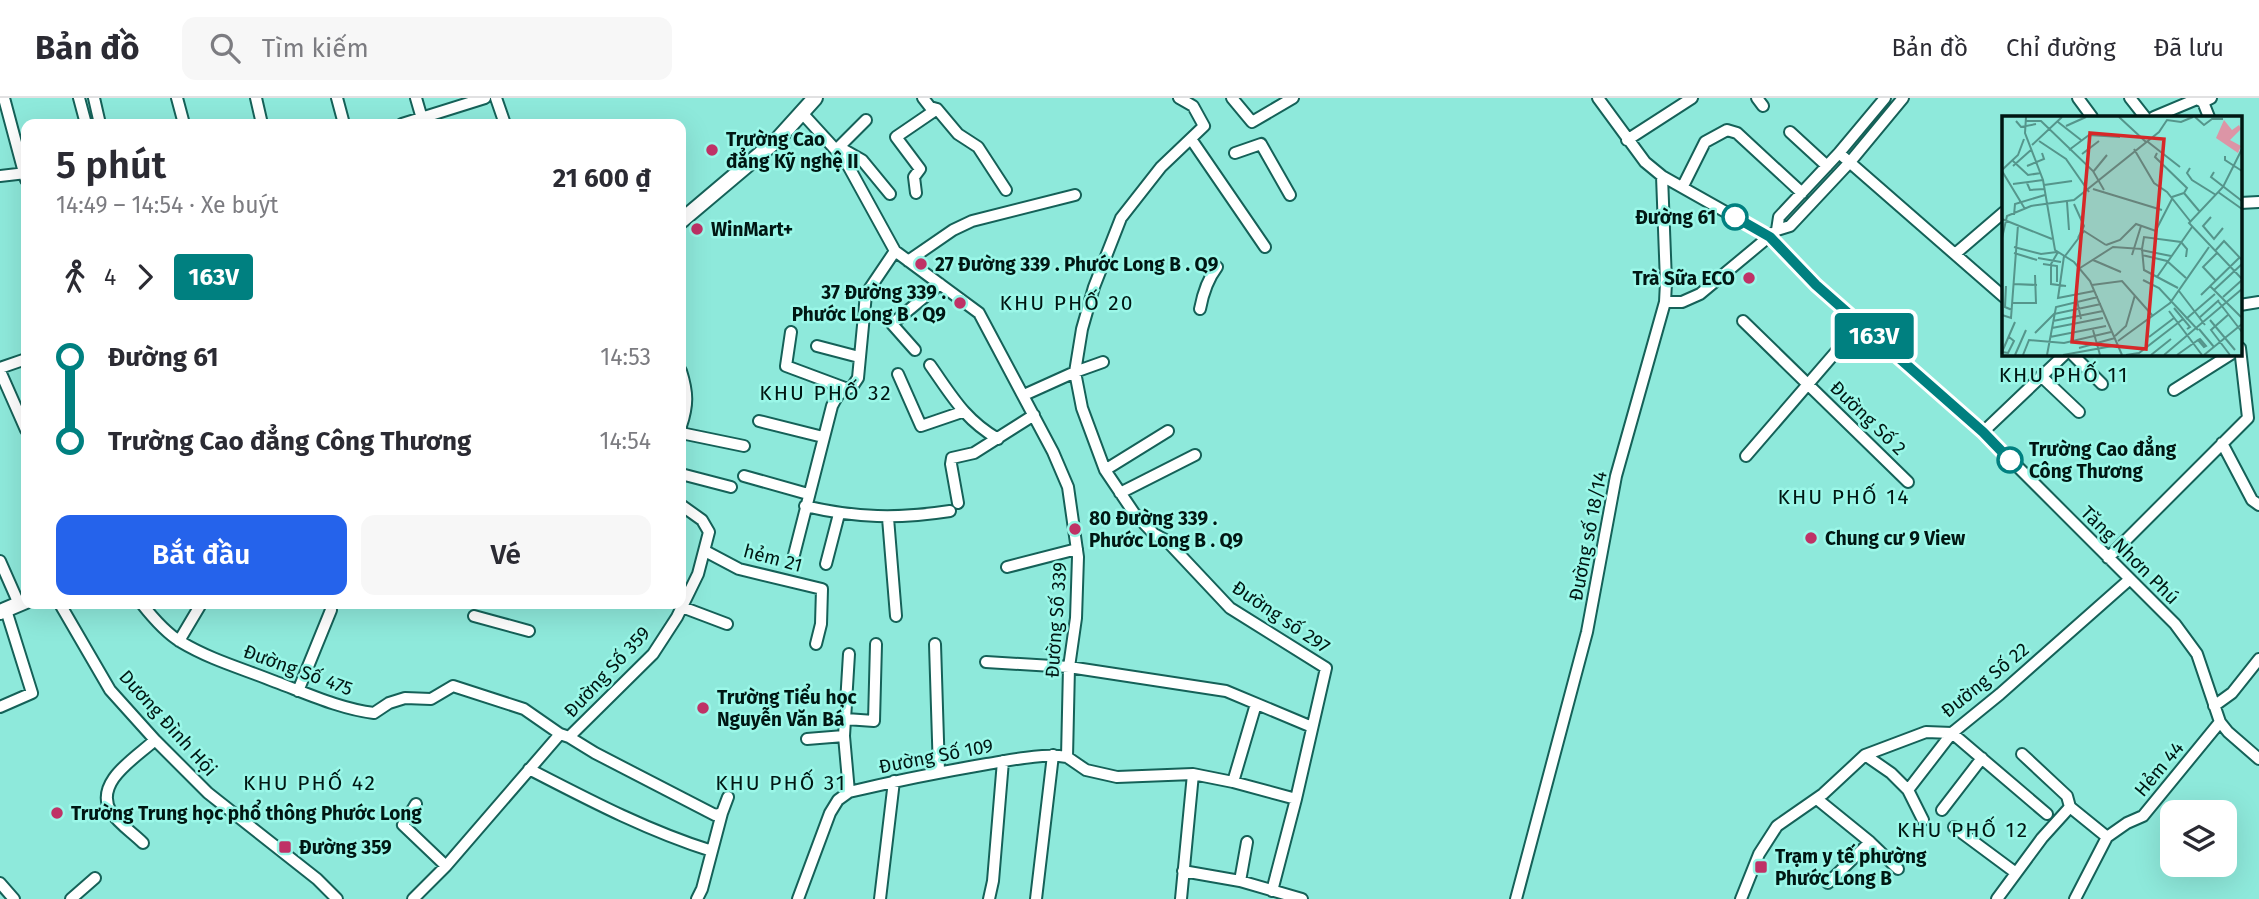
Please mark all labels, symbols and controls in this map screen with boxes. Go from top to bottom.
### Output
search box [182,17,672,80]
text: Bản đồ [35,28,140,68]
icon: search [206,29,244,67]
text: Tìm kiếm [262,33,369,64]
text: Bản đồ [1891,34,1968,62]
text: Chỉ đường [2006,34,2116,62]
text: Đã lưu [2154,34,2224,62]
inset map [2002,116,2242,355]
place label: Trường Cao đẳng Kỹ nghệ II [726,128,859,173]
text: 5 phút [56,142,166,188]
marker: Trường Cao đẳng Kỹ nghệ II [704,142,720,158]
text: 21 600 ₫ [553,163,651,194]
text: 14:49 – 14:54 · Xe buýt [56,191,278,219]
marker: Đường 61 [1722,204,1748,230]
place label: Đường 61 [1635,206,1716,229]
place label: WinMart+ [711,218,793,241]
marker: WinMart+ [689,221,705,237]
place label: 27 Đường 339 . Phước Long B . Q9 [935,253,1219,276]
marker: 27 Đường 339 . Phước Long B . Q9 [913,256,929,272]
icon: walk [56,258,94,296]
icon: forward [126,258,164,296]
text: 4 [104,263,116,291]
text: 163V [188,263,239,291]
place label: Trà Sữa ECO [1632,267,1735,290]
marker: Trà Sữa ECO [1741,270,1757,286]
place label: 37 Đường 339 . Phước Long B . Q9 [792,281,946,326]
district label: KHU PHỐ 20 [1000,288,1134,316]
marker: 37 Đường 339 . Phước Long B . Q9 [952,295,968,311]
line badge: 163V [1825,313,1923,359]
text: 163V [1849,322,1899,350]
text: Đường 61 [108,342,219,373]
text: 14:53 [600,343,651,371]
district label: KHU PHỐ 11 [1999,360,2129,388]
street label: Đường Số 2 [1825,376,1911,460]
district label: KHU PHỐ 32 [759,378,893,406]
text: Trường Cao đẳng Công Thương [108,426,471,457]
text: 14:54 [599,427,651,455]
place label: Trường Cao đẳng Công Thương [2029,435,2177,483]
marker: Trường Cao đẳng Công Thương [1997,447,2023,473]
street label: Đường số 18/14 [1564,469,1612,603]
district label: KHU PHỐ 14 [1778,482,1910,510]
street label: Tăng Nhơn Phú [2076,501,2184,609]
place label: 80 Đường 339 . Phước Long B . Q9 [1089,507,1244,552]
button: Bắt đầu [56,515,347,595]
button: Vé [361,515,651,595]
marker: 80 Đường 339 . Phước Long B . Q9 [1067,521,1083,537]
place label: Chung cư 9 View [1825,527,1966,550]
marker: Chung cư 9 View [1803,530,1819,546]
street label: hẻm 21 [741,539,805,577]
street label: Đường Số 339 [1040,561,1072,679]
street label: Đường số 297 [1228,576,1334,658]
street label: Đường Số 359 [559,622,655,722]
street label: Đường Số 22 [1937,638,2033,722]
street label: Đường Số 475 [240,640,356,700]
street label: Dương Đình Hội [114,665,222,781]
place label: Trường Tiểu học Nguyễn Văn Bá [717,683,857,731]
marker: Trường Tiểu học Nguyễn Văn Bá [695,700,711,716]
street label: Đường Số 109 [877,734,995,778]
street label: Hẻm 44 [2129,737,2189,801]
district label: KHU PHỐ 42 [243,768,377,796]
district label: KHU PHỐ 31 [715,768,847,796]
place label: Trường Trung học phổ thông Phước Long [71,799,422,825]
map controls [2160,800,2237,877]
button: layers [2160,800,2237,877]
marker: Trường Trung học phổ thông Phước Long [49,805,65,821]
district label: KHU PHỐ 12 [1897,815,2029,843]
place label: Đường 359 [299,836,392,859]
marker: Đường 359 [277,839,293,855]
place label: Trạm y tế phường Phước Long B [1775,843,1927,890]
marker: Trạm y tế phường Phước Long B [1753,859,1769,875]

